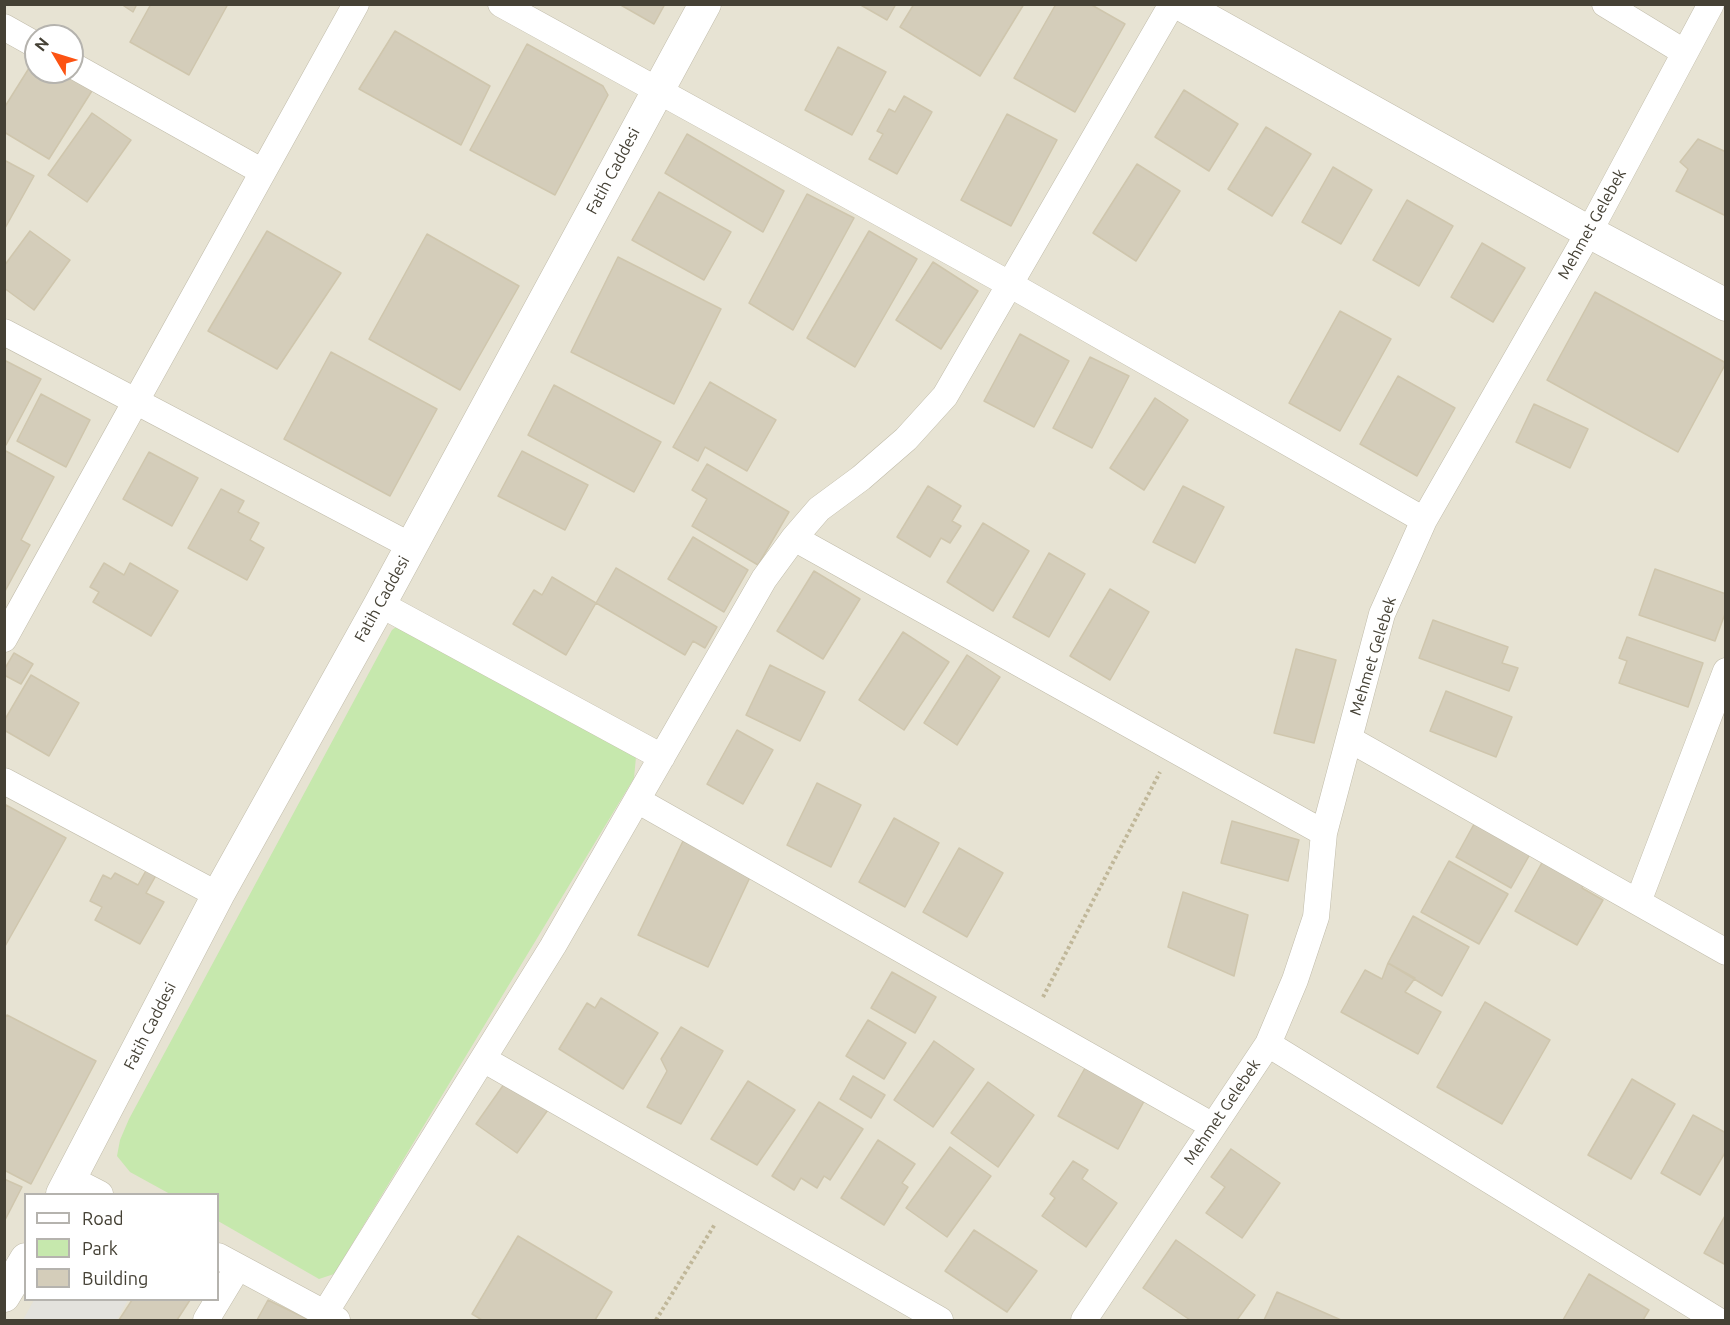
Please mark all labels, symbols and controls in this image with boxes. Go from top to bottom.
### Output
north arrow [24,24,84,84]
text: N [31,34,52,54]
street label: Fatih Caddesi [582,124,644,218]
street label: Mehmet Gelebek [1554,165,1630,283]
street label: Fatih Caddesi [350,553,414,645]
street label: Mehmet Gelebek [1346,594,1400,718]
street label: Fatih Caddesi [120,979,180,1073]
street label: Mehmet Gelebek [1180,1056,1264,1168]
legend [24,1193,219,1301]
text: Road [82,1208,124,1228]
text: Park [82,1238,118,1258]
text: Building [82,1268,148,1288]

